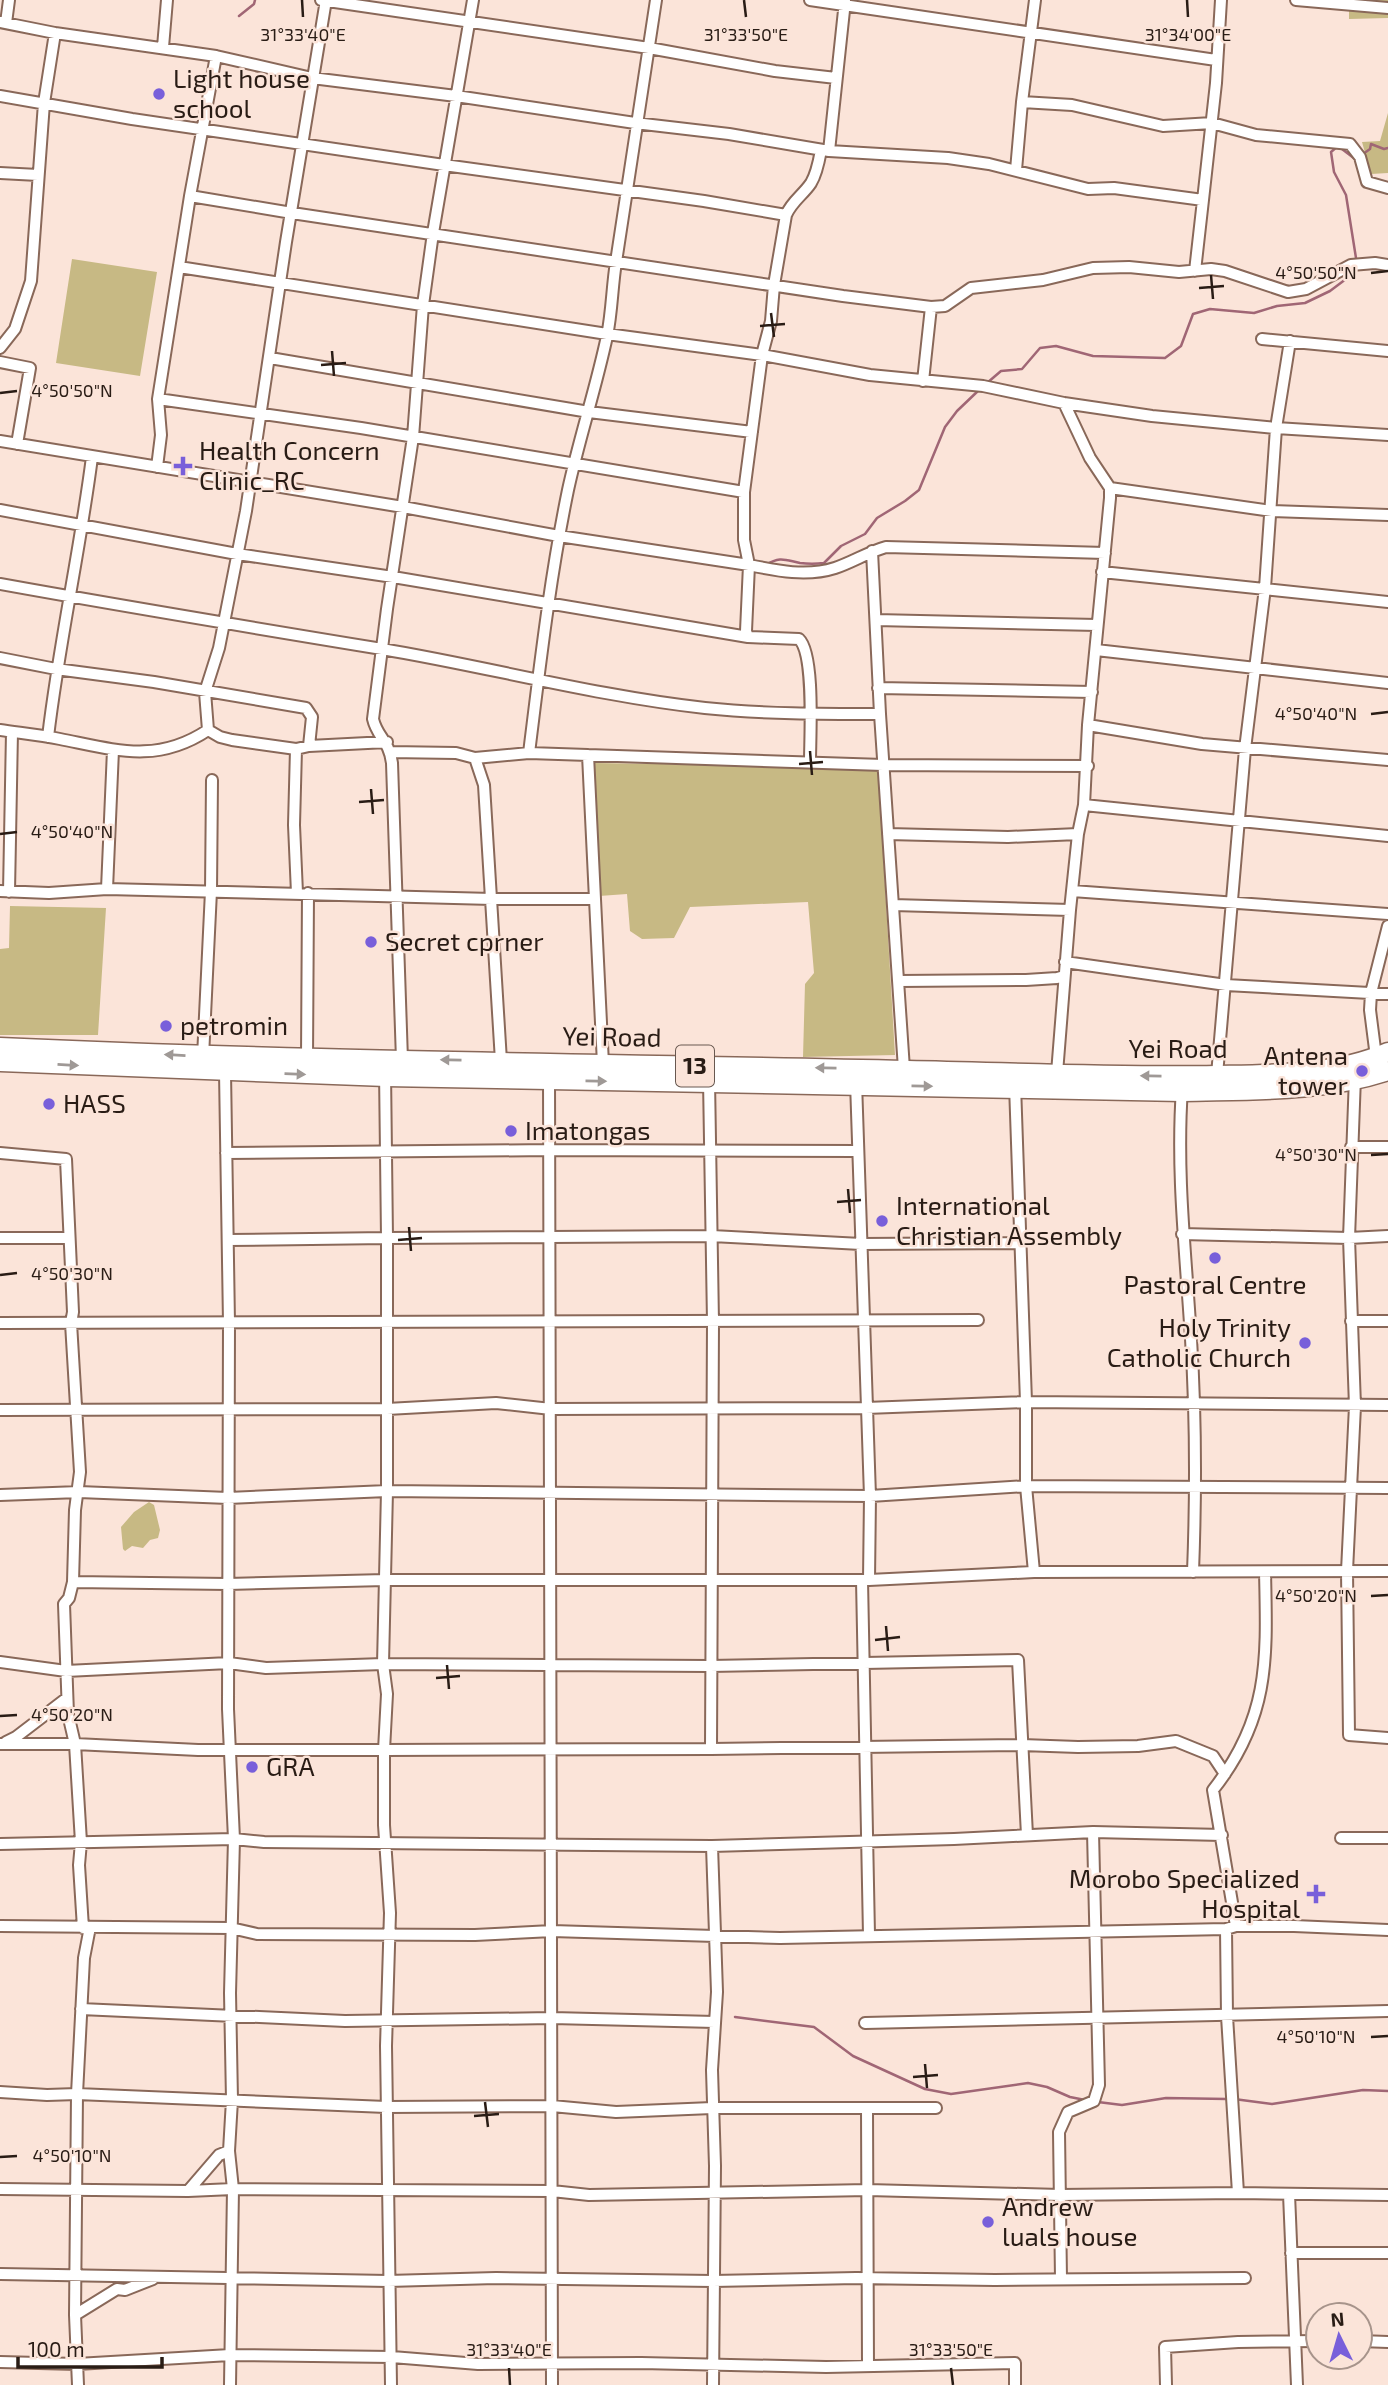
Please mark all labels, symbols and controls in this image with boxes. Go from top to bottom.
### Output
text: 31°33'40"E [260,23,346,45]
text: 31°33'50"E [704,23,788,45]
text: 31°34'00"E [1145,23,1231,45]
place label: Light house school [173,62,310,123]
marker: Light house school [151,86,167,102]
text: 4°50'50"N [1275,261,1357,283]
text: 4°50'50"N [31,379,113,401]
place label: Health Concern Clinic_RC [199,434,380,495]
marker: Health Concern Clinic_RC [173,456,193,476]
text: 4°50'40"N [1275,702,1357,724]
text: 4°50'40"N [31,820,113,842]
place label: Secret cprner [385,925,544,956]
marker: Secret cprner [363,934,379,950]
place label: petromin [180,1009,288,1040]
marker: petromin [158,1018,174,1034]
street label: Yei Road [562,1019,662,1052]
street label: Yei Road [1128,1032,1228,1063]
place label: Antena tower [1263,1039,1348,1100]
road number: 13 [676,1046,714,1086]
one-way arrow [164,1050,186,1061]
one-way arrow [440,1055,462,1066]
one-way arrow [57,1060,79,1071]
one-way arrow [814,1063,836,1074]
marker: Antena tower [1354,1063,1370,1079]
one-way arrow [285,1069,307,1080]
one-way arrow [1140,1070,1162,1081]
one-way arrow [586,1076,608,1087]
one-way arrow [911,1081,933,1092]
place label: HASS [63,1087,126,1118]
marker: HASS [41,1096,57,1112]
place label: Imatongas [525,1114,651,1145]
marker: Imatongas [503,1123,519,1139]
text: 4°50'30"N [1275,1143,1357,1165]
place label: International Christian Assembly [896,1189,1122,1250]
marker: International Christian Assembly [874,1213,890,1229]
marker: Pastoral Centre [1207,1250,1223,1266]
text: 4°50'30"N [31,1262,113,1284]
place label: Pastoral Centre [1124,1268,1306,1299]
place label: Holy Trinity Catholic Church [1107,1311,1291,1372]
marker: Holy Trinity Catholic Church [1297,1335,1313,1351]
text: 4°50'20"N [1275,1584,1357,1606]
text: 4°50'20"N [31,1703,113,1725]
place label: GRA [266,1750,315,1781]
marker: GRA [244,1759,260,1775]
place label: Morobo Specialized Hospital [1069,1862,1300,1923]
marker: Morobo Specialized Hospital [1306,1884,1326,1904]
text: 4°50'10"N [1277,2025,1355,2047]
text: 4°50'10"N [33,2144,111,2166]
place label: Andrew luals house [1002,2190,1137,2251]
marker: Andrew luals house [980,2214,996,2230]
north arrow [1304,2301,1374,2371]
text: N [1330,2307,1345,2331]
scale bar [18,2326,161,2370]
text: 100 m [28,2336,85,2361]
text: 31°33'40"E [466,2338,552,2360]
text: 31°33'50"E [909,2338,993,2360]

